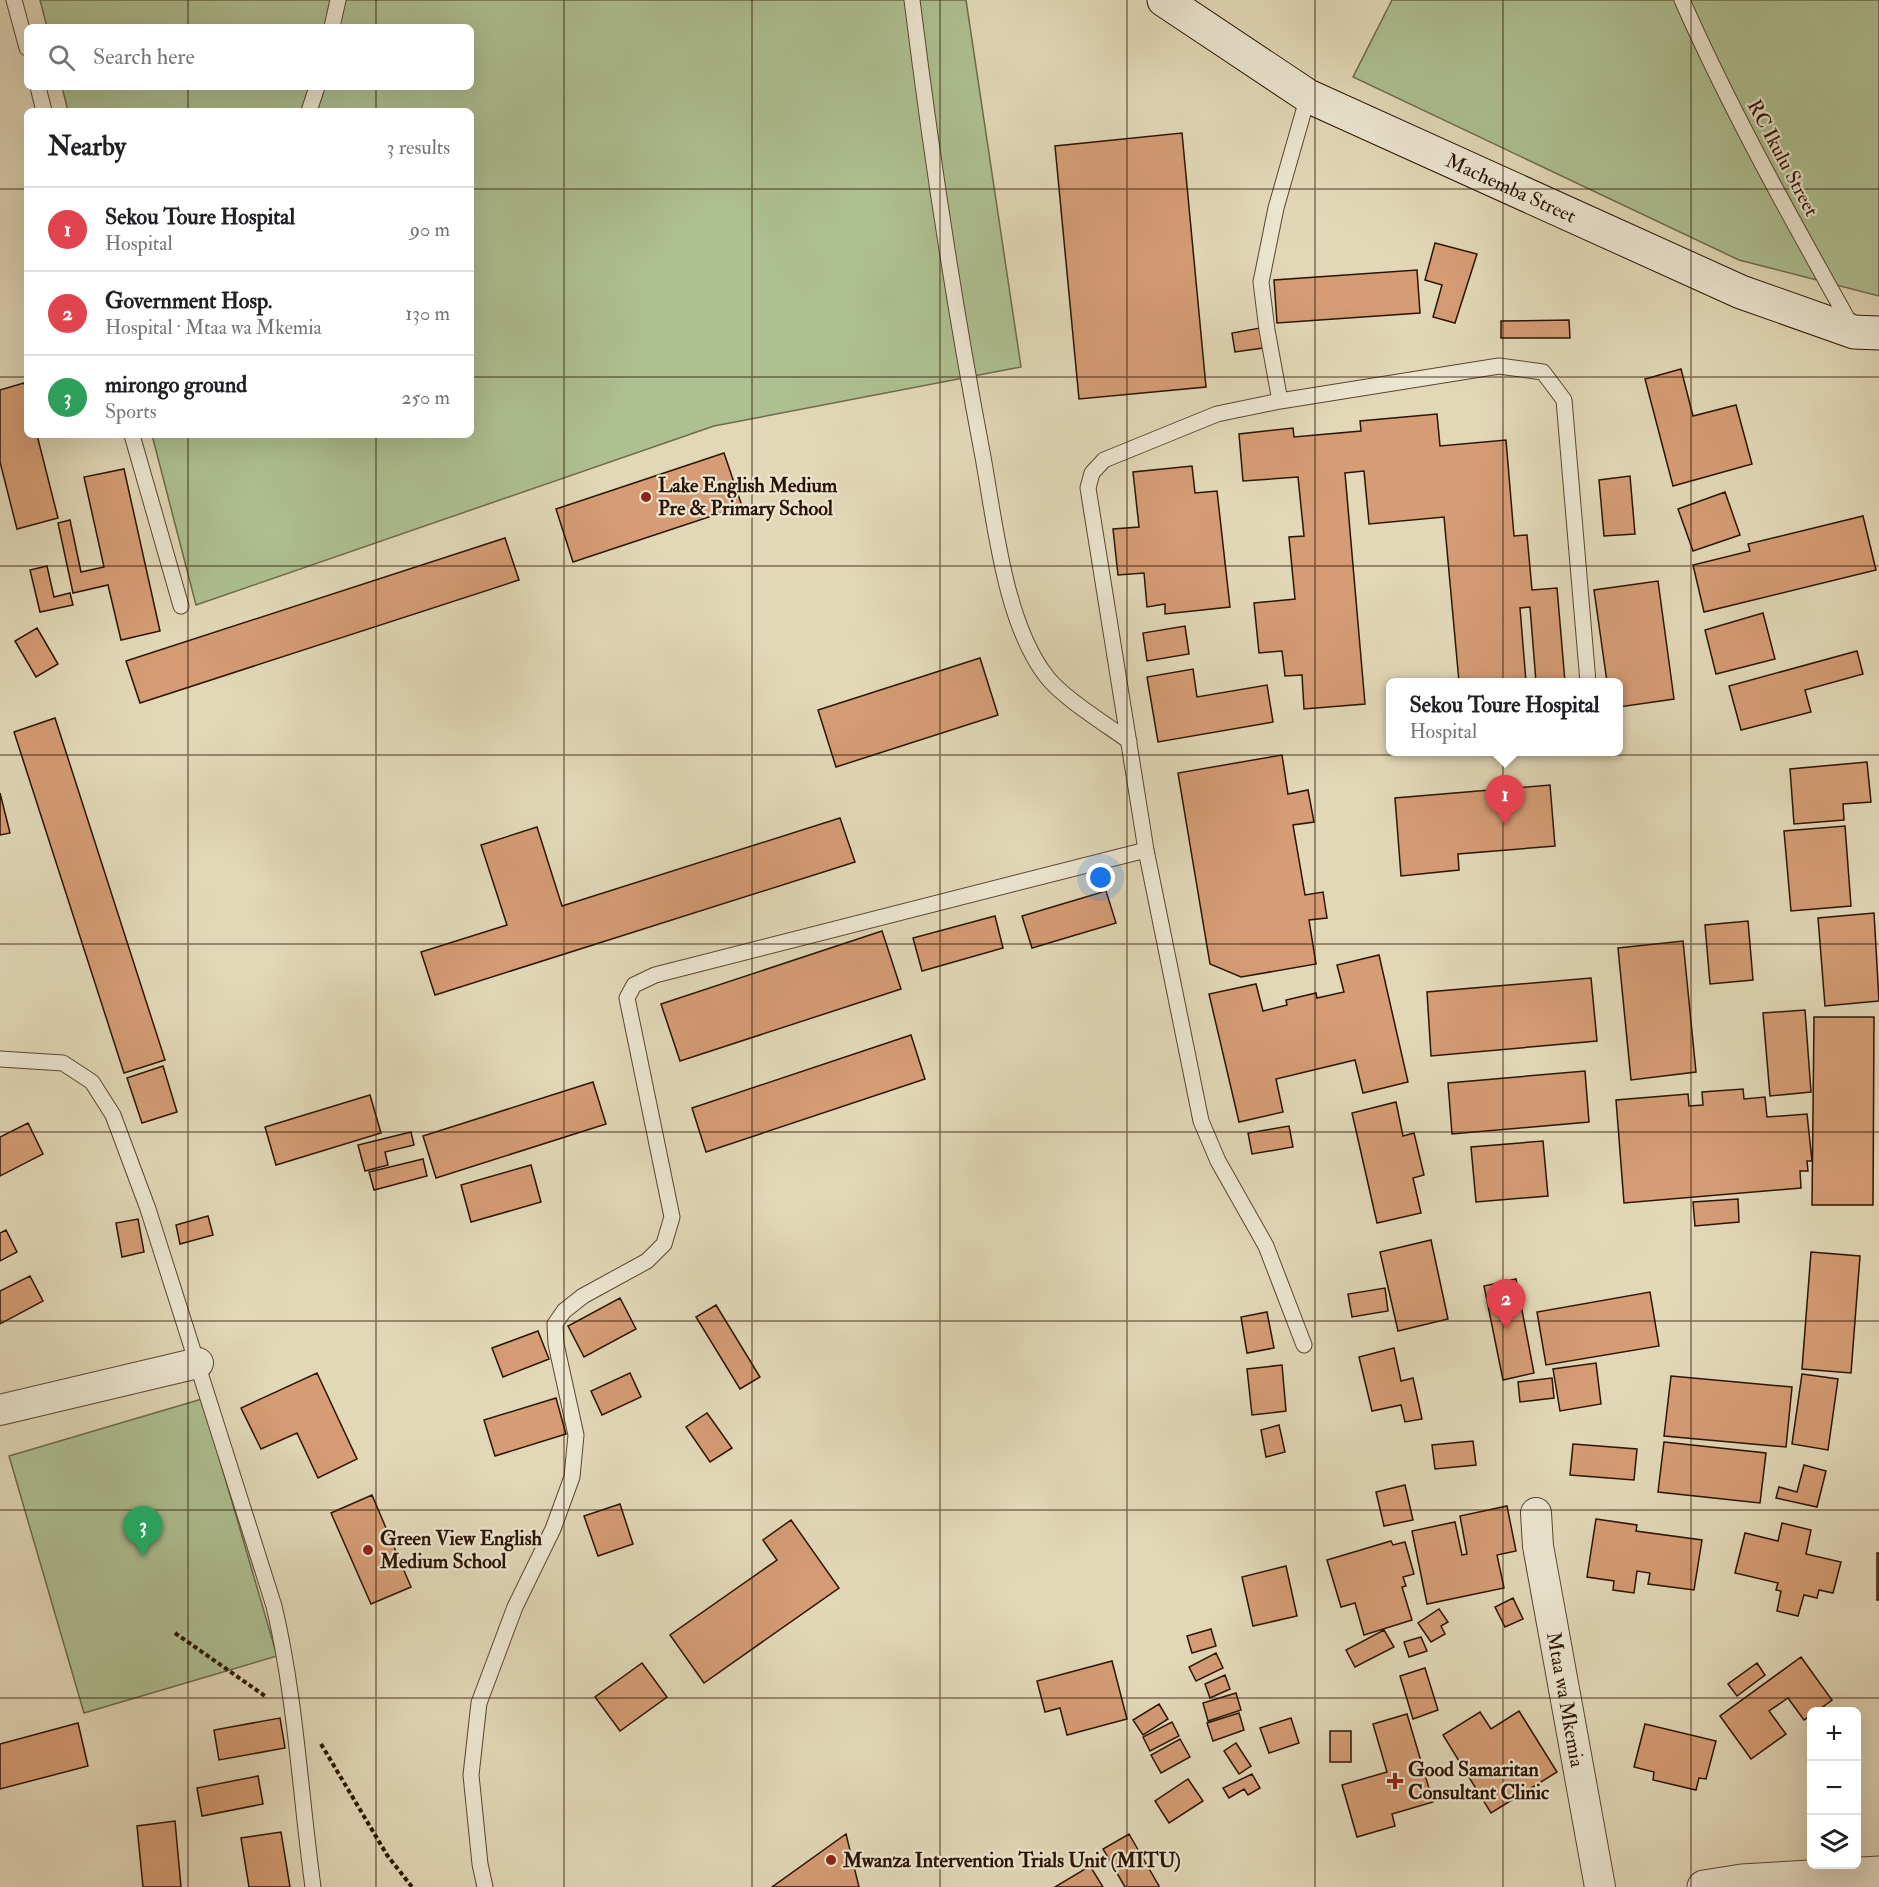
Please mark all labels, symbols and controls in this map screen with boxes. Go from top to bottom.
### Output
search box [24,24,474,90]
icon: search [45,41,78,74]
text: Search here [93,43,195,71]
street label: RC Ikulu Street [1742,95,1824,221]
text: Nearby [48,131,126,163]
text: 3 results [387,135,450,160]
street label: Machemba Street [1442,148,1581,228]
text: Sekou Toure Hospital [105,203,295,231]
text: 1 [64,217,71,242]
text: 90 m [410,217,450,242]
text: Hospital [105,231,173,256]
text: Government Hosp. [105,287,272,315]
text: 2 [62,301,73,326]
text: 130 m [405,301,450,326]
text: Hospital · Mtaa wa Mkemia [105,315,322,340]
text: mirongo ground [105,371,247,399]
text: 3 [64,385,71,410]
text: 250 m [401,385,450,410]
text: Sports [105,399,157,424]
place label: Lake English Medium Pre & Primary School [658,473,838,522]
marker: Lake English Medium Pre & Primary School [639,490,653,504]
popup [1386,678,1623,756]
text: Sekou Toure Hospital [1409,691,1600,719]
text: Hospital [1409,719,1477,744]
pin: 1 [1486,776,1524,825]
your location [1086,863,1115,892]
pin: 2 [1486,1280,1526,1329]
pin: 3 [124,1506,162,1556]
place label: Green View English Medium School [379,1526,542,1574]
marker: Green View English Medium School [361,1543,375,1557]
street label: Mtaa wa Mkemia [1541,1630,1591,1770]
map controls [1807,1707,1861,1869]
button: + [1807,1707,1861,1761]
place label: Good Samaritan Consultant Clinic [1408,1757,1550,1805]
button: − [1807,1761,1861,1815]
marker: Good Samaritan Consultant Clinic [1386,1772,1404,1790]
button: layers [1807,1815,1861,1869]
place label: Mwanza Intervention Trials Unit (MITU) [842,1848,1181,1873]
marker: Mwanza Intervention Trials Unit (MITU) [824,1853,838,1867]

